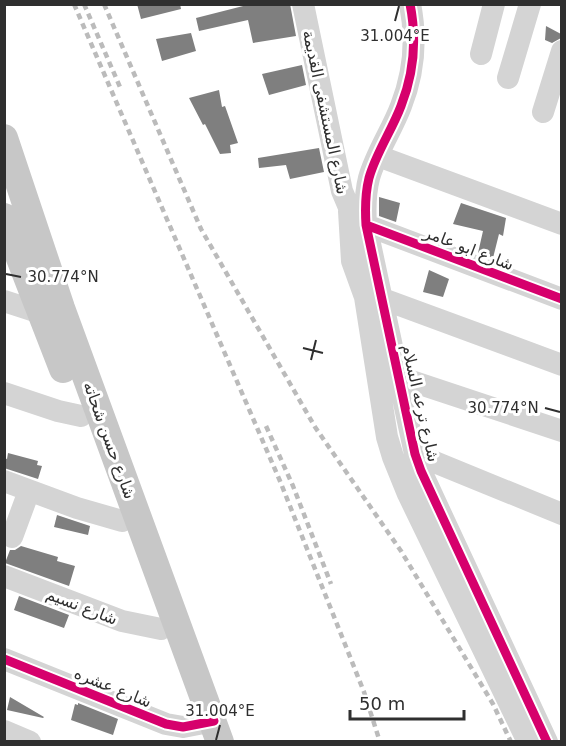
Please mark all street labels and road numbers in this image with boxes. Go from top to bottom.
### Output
street label: شارع المستشفى القديمة [298,28,352,196]
street label: شارع ابو عامر [420,222,516,275]
street label: شارع ترعه السلام [397,342,443,464]
street label: شارع حسن شحاته [79,379,140,502]
street label: شارع نسيم [43,584,120,630]
street label: شارع عشره [71,663,154,712]

